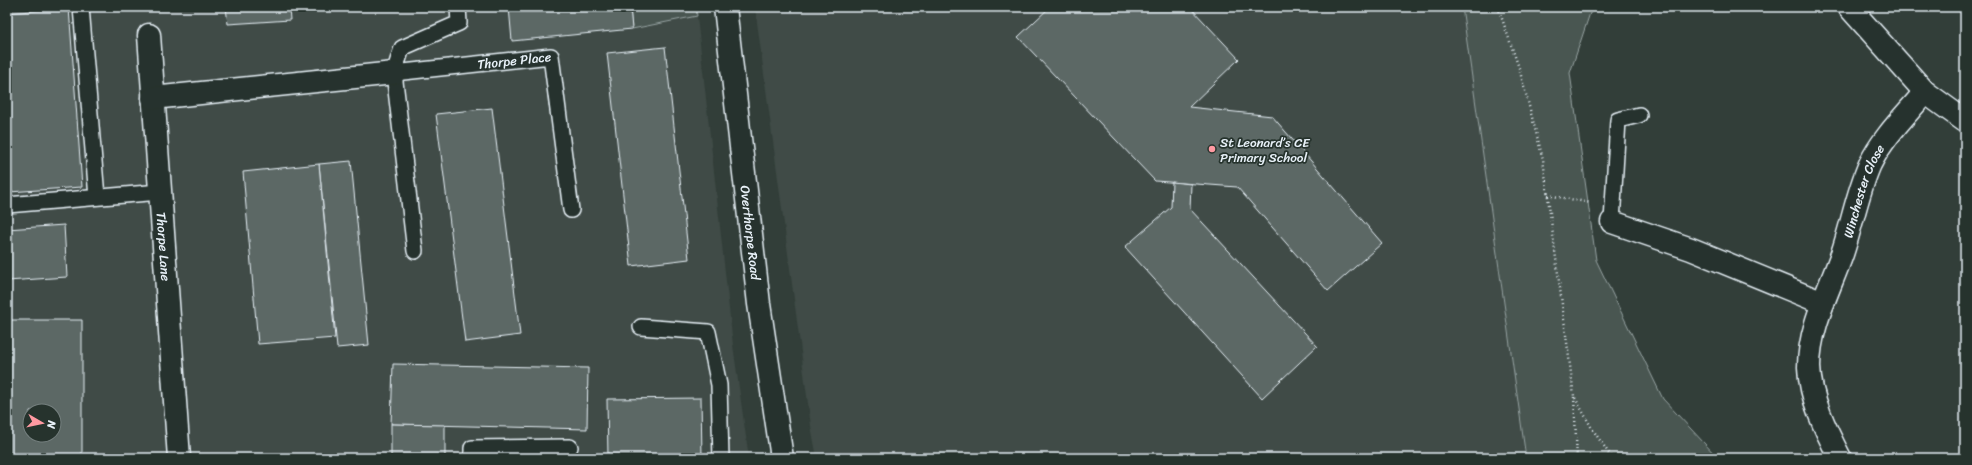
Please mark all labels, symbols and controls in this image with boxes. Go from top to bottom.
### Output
street label: Thorpe Place [476,45,553,75]
place label: St Leonard’s CE Primary School [1220,131,1310,169]
street label: Winchester Close [1836,139,1891,240]
marker: St Leonard’s CE Primary School [1207,144,1217,154]
street label: Overthorpe Road [734,184,768,282]
street label: Thorpe Lane [150,211,178,282]
north arrow [22,403,62,443]
text: N [41,418,62,430]

